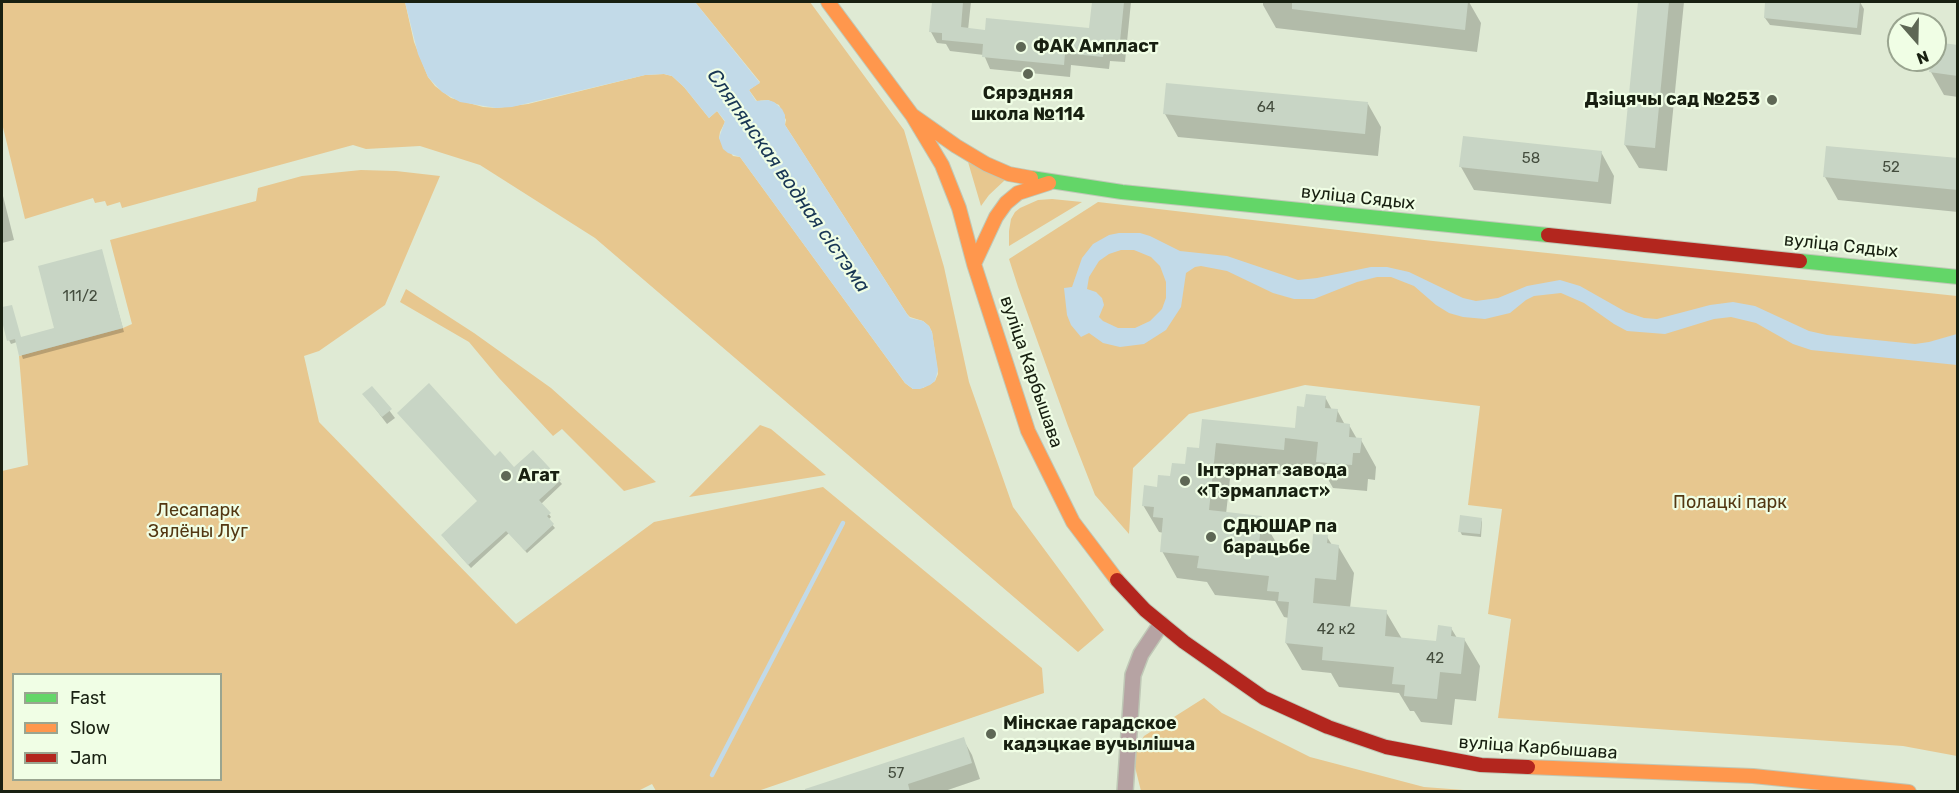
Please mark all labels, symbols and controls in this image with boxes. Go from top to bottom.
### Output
north arrow [1887,12,1947,72]
place label: ФАК Ампласт [1033,36,1159,58]
marker: ФАК Ампласт [1014,40,1028,54]
text: N [1914,47,1931,68]
water label: Сляпянская водная сістэма [701,65,875,297]
marker: Сярэдняя школа №114 [1021,67,1035,81]
place label: Сярэдняя школа №114 [971,83,1085,125]
place label: Дзіцячы сад №253 [1584,89,1760,111]
marker: Дзіцячы сад №253 [1765,93,1779,107]
house number: 64 [1257,99,1275,117]
house number: 58 [1522,150,1540,168]
house number: 52 [1882,159,1900,177]
street label: вуліца Сядых [1300,181,1416,215]
street label: вуліца Сядых [1783,229,1899,263]
house number: 111/2 [62,288,98,306]
street label: вуліца Карбышава [995,293,1067,451]
place label: Інтэрнат завода «Тэрмапласт» [1197,460,1347,502]
place label: Агат [518,465,560,487]
marker: Агат [499,469,513,483]
marker: Інтэрнат завода «Тэрмапласт» [1178,474,1192,488]
park label: Полацкі парк [1673,492,1787,514]
park label: Лесапарк Зялёны Луг [148,500,248,542]
place label: СДЮШАР па барацьбе [1223,516,1337,558]
marker: СДЮШАР па барацьбе [1204,530,1218,544]
house number: 42 к2 [1317,621,1355,639]
house number: 42 [1426,650,1444,668]
legend [12,673,222,781]
text: Fast [70,687,106,709]
place label: Мінскае гарадское кадэцкае вучылішча [1003,713,1195,756]
text: Slow [70,717,110,739]
marker: Мінскае гарадское кадэцкае вучылішча [984,727,998,741]
street label: вуліца Карбышава [1458,732,1618,764]
text: Jam [70,747,107,769]
house number: 57 [888,765,904,783]

